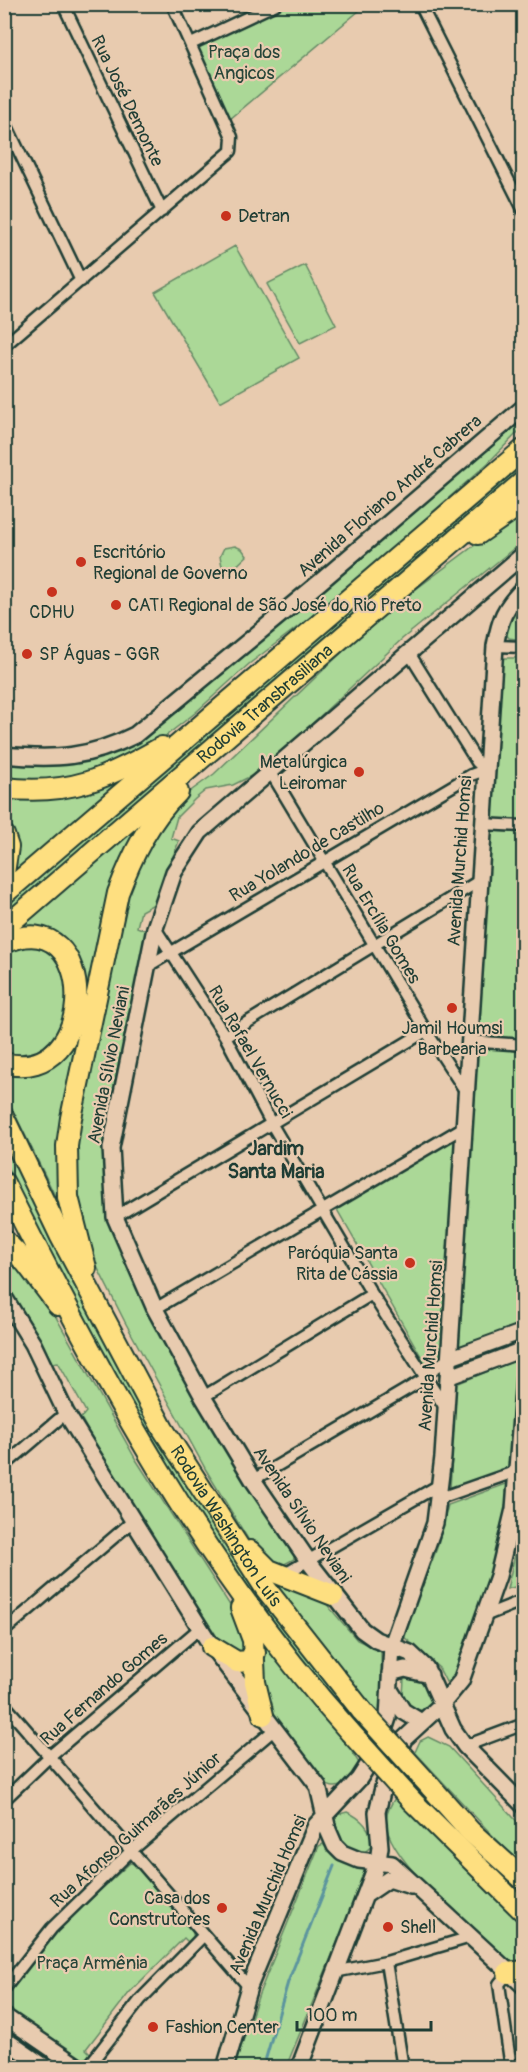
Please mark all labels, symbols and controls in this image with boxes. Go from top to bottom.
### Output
street label: Rua José Demonte [85,32,169,170]
park label: Praça dos Angicos [208,41,280,85]
place label: Detran [238,205,290,228]
marker: Detran [219,209,233,223]
street label: Avenida Floriano André Cabrera [293,410,487,582]
place label: Escritório Regional de Governo [93,541,248,585]
marker: Escritório Regional de Governo [74,555,88,569]
marker: CDHU [45,585,59,599]
place label: CATI Regional de São José do Rio Preto [128,594,422,617]
marker: CATI Regional de São José do Rio Preto [109,598,123,612]
place label: CDHU [29,601,75,624]
street label: Rodovia Transbrasiliana [192,639,338,769]
place label: SP Águas - GGR [39,643,160,666]
marker: SP Águas - GGR [20,647,34,661]
place label: Metalúrgica Leiromar [260,751,348,795]
marker: Metalúrgica Leiromar [352,765,366,779]
street label: Avenida Murchid Homsi [443,775,477,947]
street label: Rua Yolando de Castilho [225,796,389,907]
street label: Rua Ercília Gomes [336,860,426,988]
street label: Rua Rafael Vernucci [203,982,297,1122]
street label: Avenida Sílvio Neviani [82,984,136,1146]
marker: Jamil Houmsi Barbearia [445,1001,459,1015]
place label: Jamil Houmsi Barbearia [402,1017,502,1061]
district label: Jardim Santa Maria [228,1136,324,1184]
place label: Paróquia Santa Rita de Cássia [287,1242,398,1286]
marker: Paróquia Santa Rita de Cássia [403,1256,417,1270]
street label: Avenida Murchid Homsi [414,1260,448,1432]
street label: Rodovia Washington Luís [165,1441,287,1611]
street label: Avenida Sílvio Neviani [248,1442,356,1588]
street label: Rua Fernando Gomes [35,1627,173,1751]
street label: Rua Afonso Guimarães Júnior [46,1747,227,1913]
street label: Avenida Murchid Homsi [224,1812,312,1978]
place label: Casa dos Construtores [109,1887,210,1931]
marker: Casa dos Construtores [215,1901,229,1915]
place label: Shell [400,1916,436,1939]
marker: Shell [381,1920,395,1934]
park label: Praça Armênia [36,1952,148,1975]
scale bar [297,1994,430,2032]
text: 100 m [306,2004,358,2027]
place label: Fashion Center [165,2016,279,2039]
marker: Fashion Center [146,2020,160,2034]

